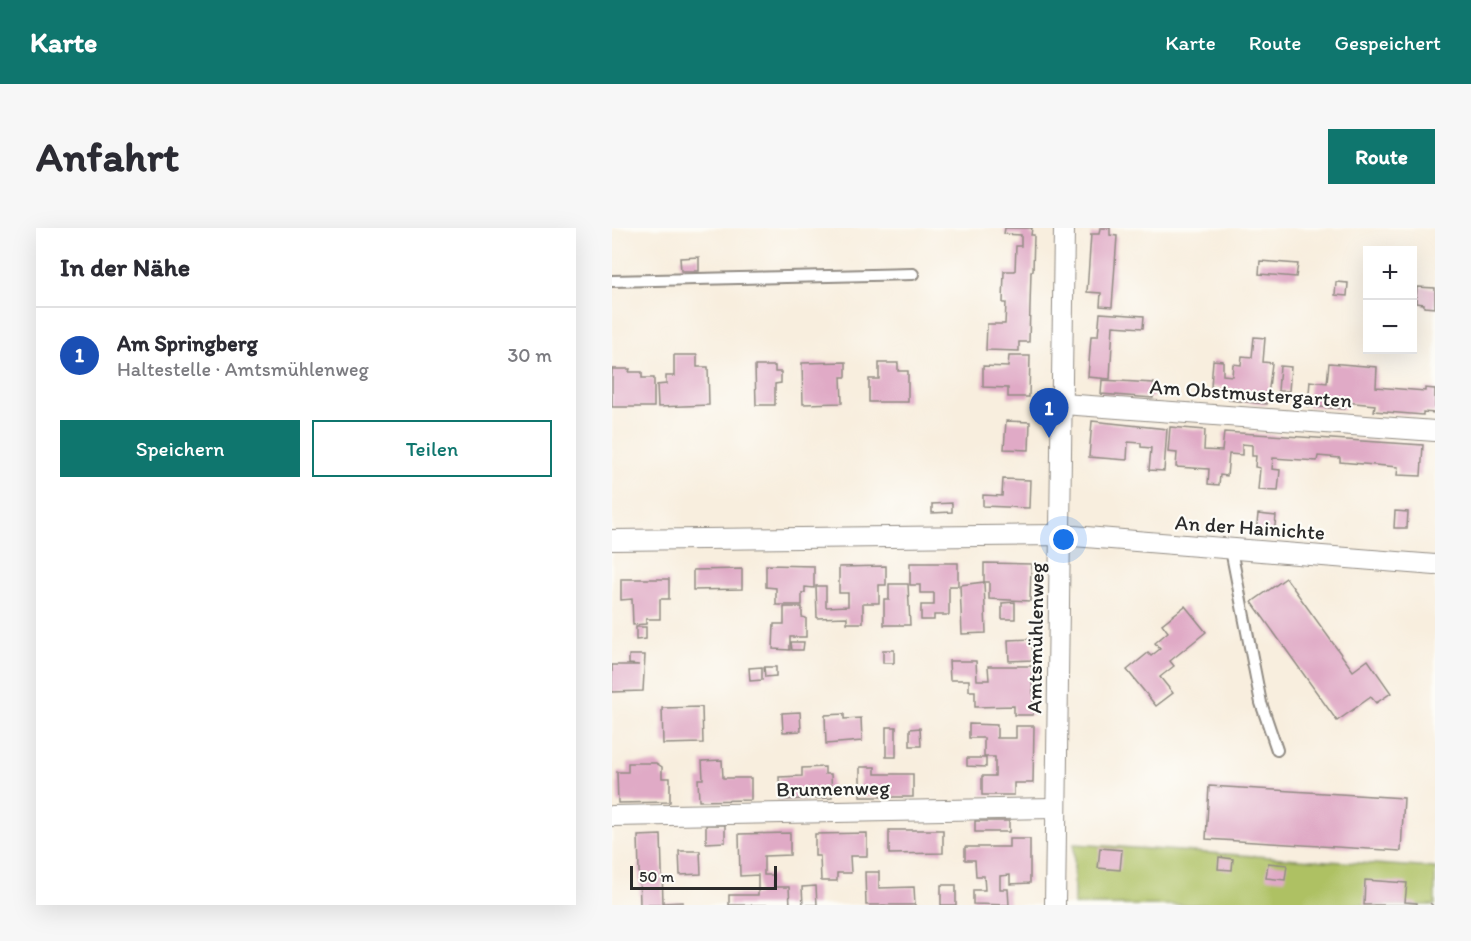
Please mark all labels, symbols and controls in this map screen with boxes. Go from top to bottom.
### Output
text: Karte [30,25,97,59]
text: Karte [1165,30,1216,55]
text: Route [1249,30,1302,55]
text: Gespeichert [1335,30,1441,55]
button: Route [1328,129,1435,184]
text: Anfahrt [36,131,179,182]
map controls [1363,246,1417,354]
button: + [1363,246,1417,300]
text: In der Nähe [60,251,190,283]
button: − [1363,300,1417,354]
text: Am Springberg [117,330,258,357]
text: 1 [75,343,84,367]
text: 30 m [507,343,552,367]
text: Haltestelle · Amtsmühlenweg [117,357,369,381]
street label: Am Obstmustergarten [1149,373,1353,413]
pin: 1 [1030,388,1068,438]
button: Speichern [60,420,300,477]
button: Teilen [312,420,552,477]
street label: An der Hainichte [1174,509,1326,545]
your location [1049,525,1078,554]
street label: Amtsmühlenweg [1021,562,1049,714]
street label: Brunnenweg [776,775,890,801]
scale bar [630,863,777,890]
text: 50 m [639,867,674,886]

